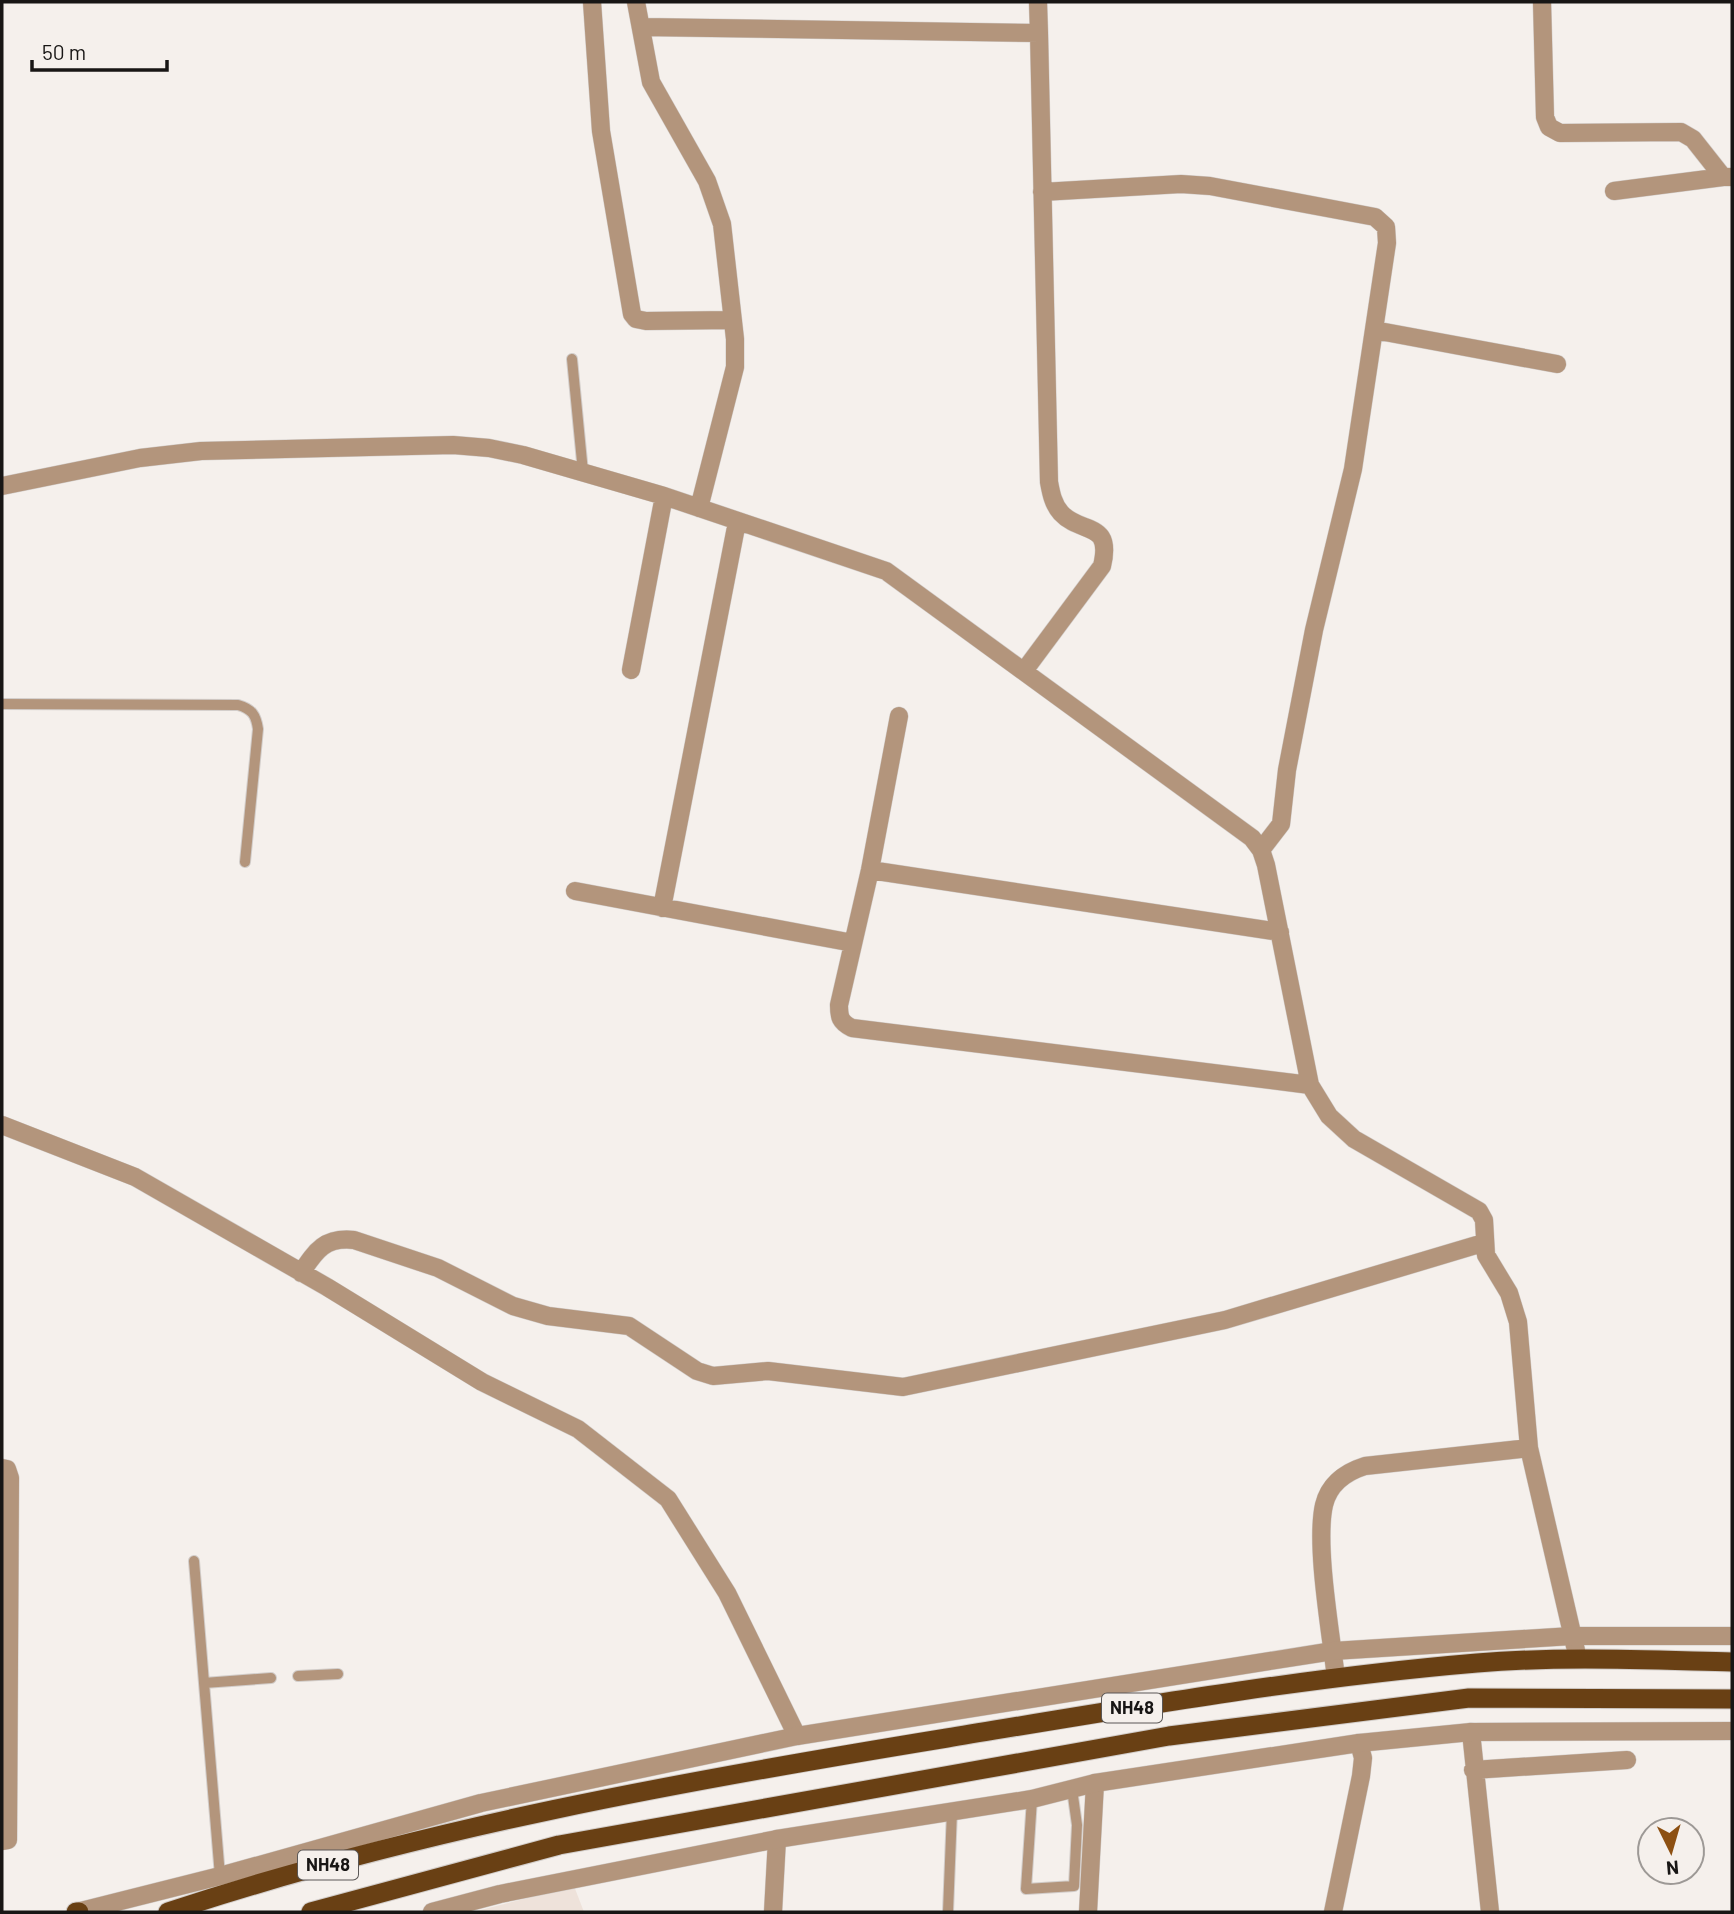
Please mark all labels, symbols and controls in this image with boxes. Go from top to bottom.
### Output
scale bar [32,28,166,72]
text: 50 m [42,39,86,64]
road number: NH48 [1102,1694,1162,1722]
north arrow [1636,1816,1706,1886]
road number: NH48 [298,1851,358,1880]
text: N [1665,1856,1680,1880]

